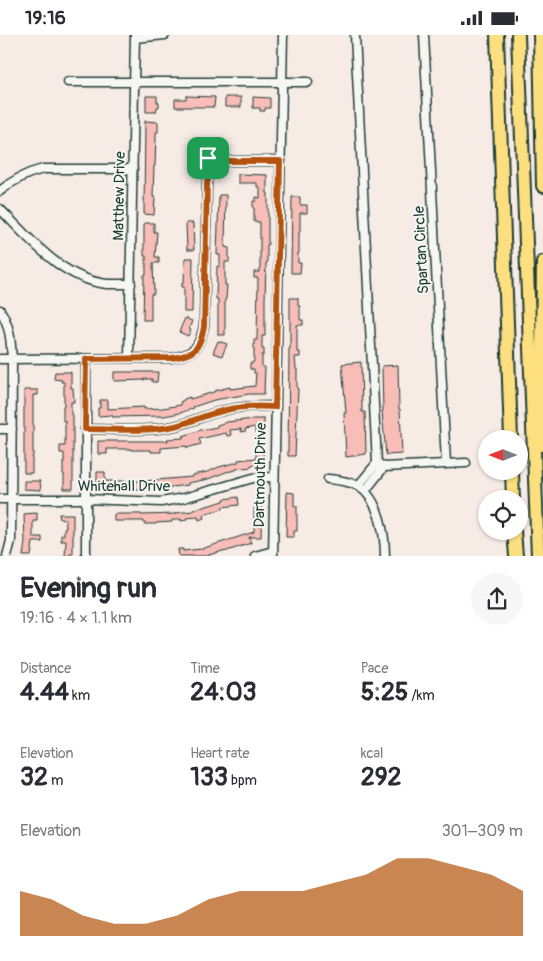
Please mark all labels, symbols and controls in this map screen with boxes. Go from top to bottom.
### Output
text: 19:16 [25,6,66,30]
pin [187,137,229,179]
icon: arrive [194,144,222,172]
street label: Matthew Drive [109,151,130,241]
street label: Spartan Circle [410,205,433,295]
street label: Dartmouth Drive [250,422,271,528]
north arrow [478,430,528,480]
map controls [478,430,528,540]
street label: Whitehall Drive [78,477,171,496]
button: locate [478,490,528,540]
text: Evening run [20,571,157,606]
button: share [471,573,523,625]
text: 19:16 · 4 × 1.1 km [20,608,132,628]
text: Distance [20,660,71,677]
text: Time [190,660,220,677]
text: Pace [361,660,388,677]
text: 4.44 [20,677,69,708]
text: 24:03 [190,677,257,708]
text: 5:25 [361,677,408,708]
text: km [69,687,90,704]
text: /km [408,687,435,704]
text: Elevation [20,745,73,762]
text: Heart rate [190,745,249,762]
text: kcal [361,745,383,762]
text: 32 [20,762,48,793]
text: 133 [190,762,228,793]
text: 292 [361,762,401,793]
text: m [48,772,63,789]
text: bpm [228,772,257,789]
text: Elevation [20,821,81,841]
text: 301–309 m [442,821,523,841]

